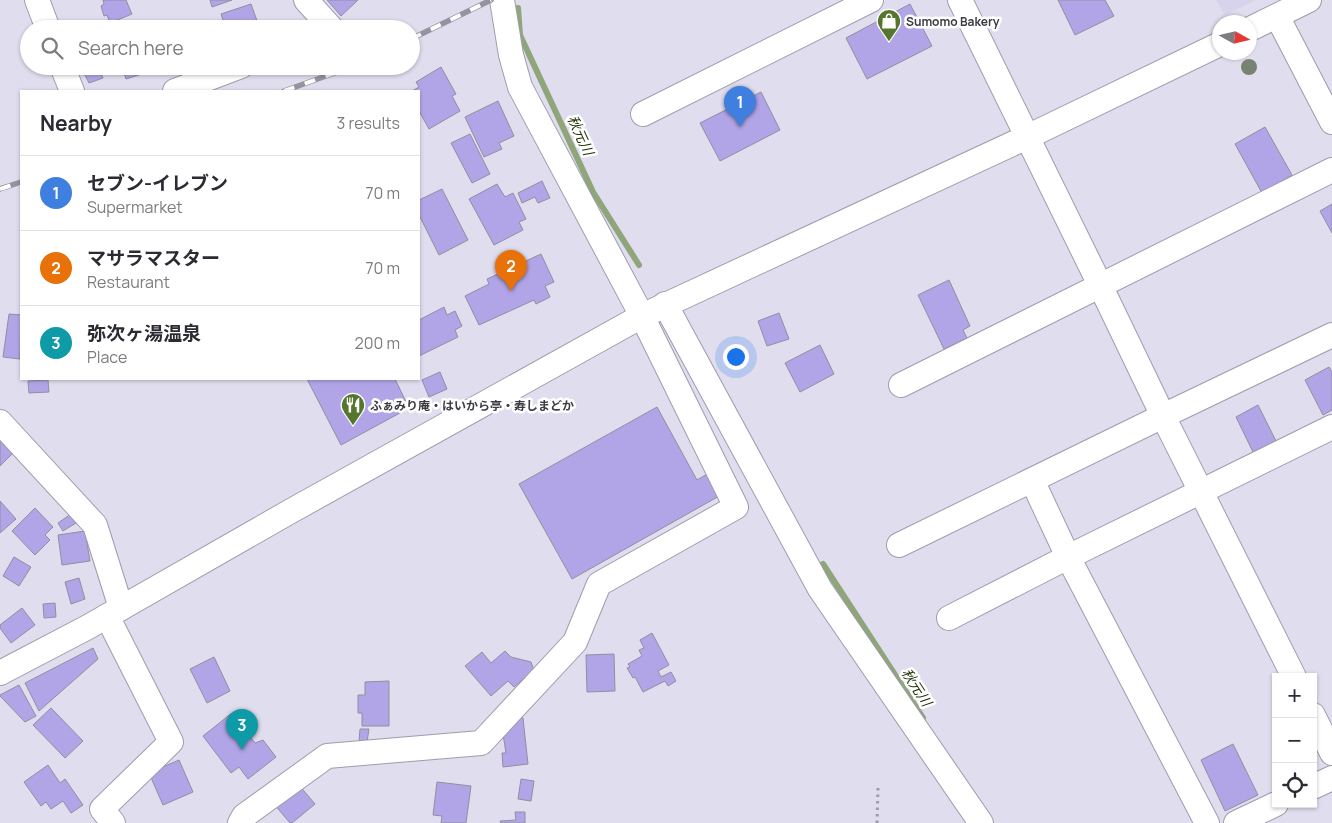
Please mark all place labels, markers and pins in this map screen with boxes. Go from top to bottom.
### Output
shop icon: Sumomo Bakery [876,8,902,42]
place label: Sumomo Bakery [906,13,1000,30]
pin: 1 [724,86,756,127]
pin: 2 [495,250,527,291]
restaurant icon: ふぁみり庵・はいから亭・寿しまどか [340,392,366,426]
place label: ふぁみり庵・はいから亭・寿しまどか [370,397,574,414]
pin: 3 [226,709,258,750]

